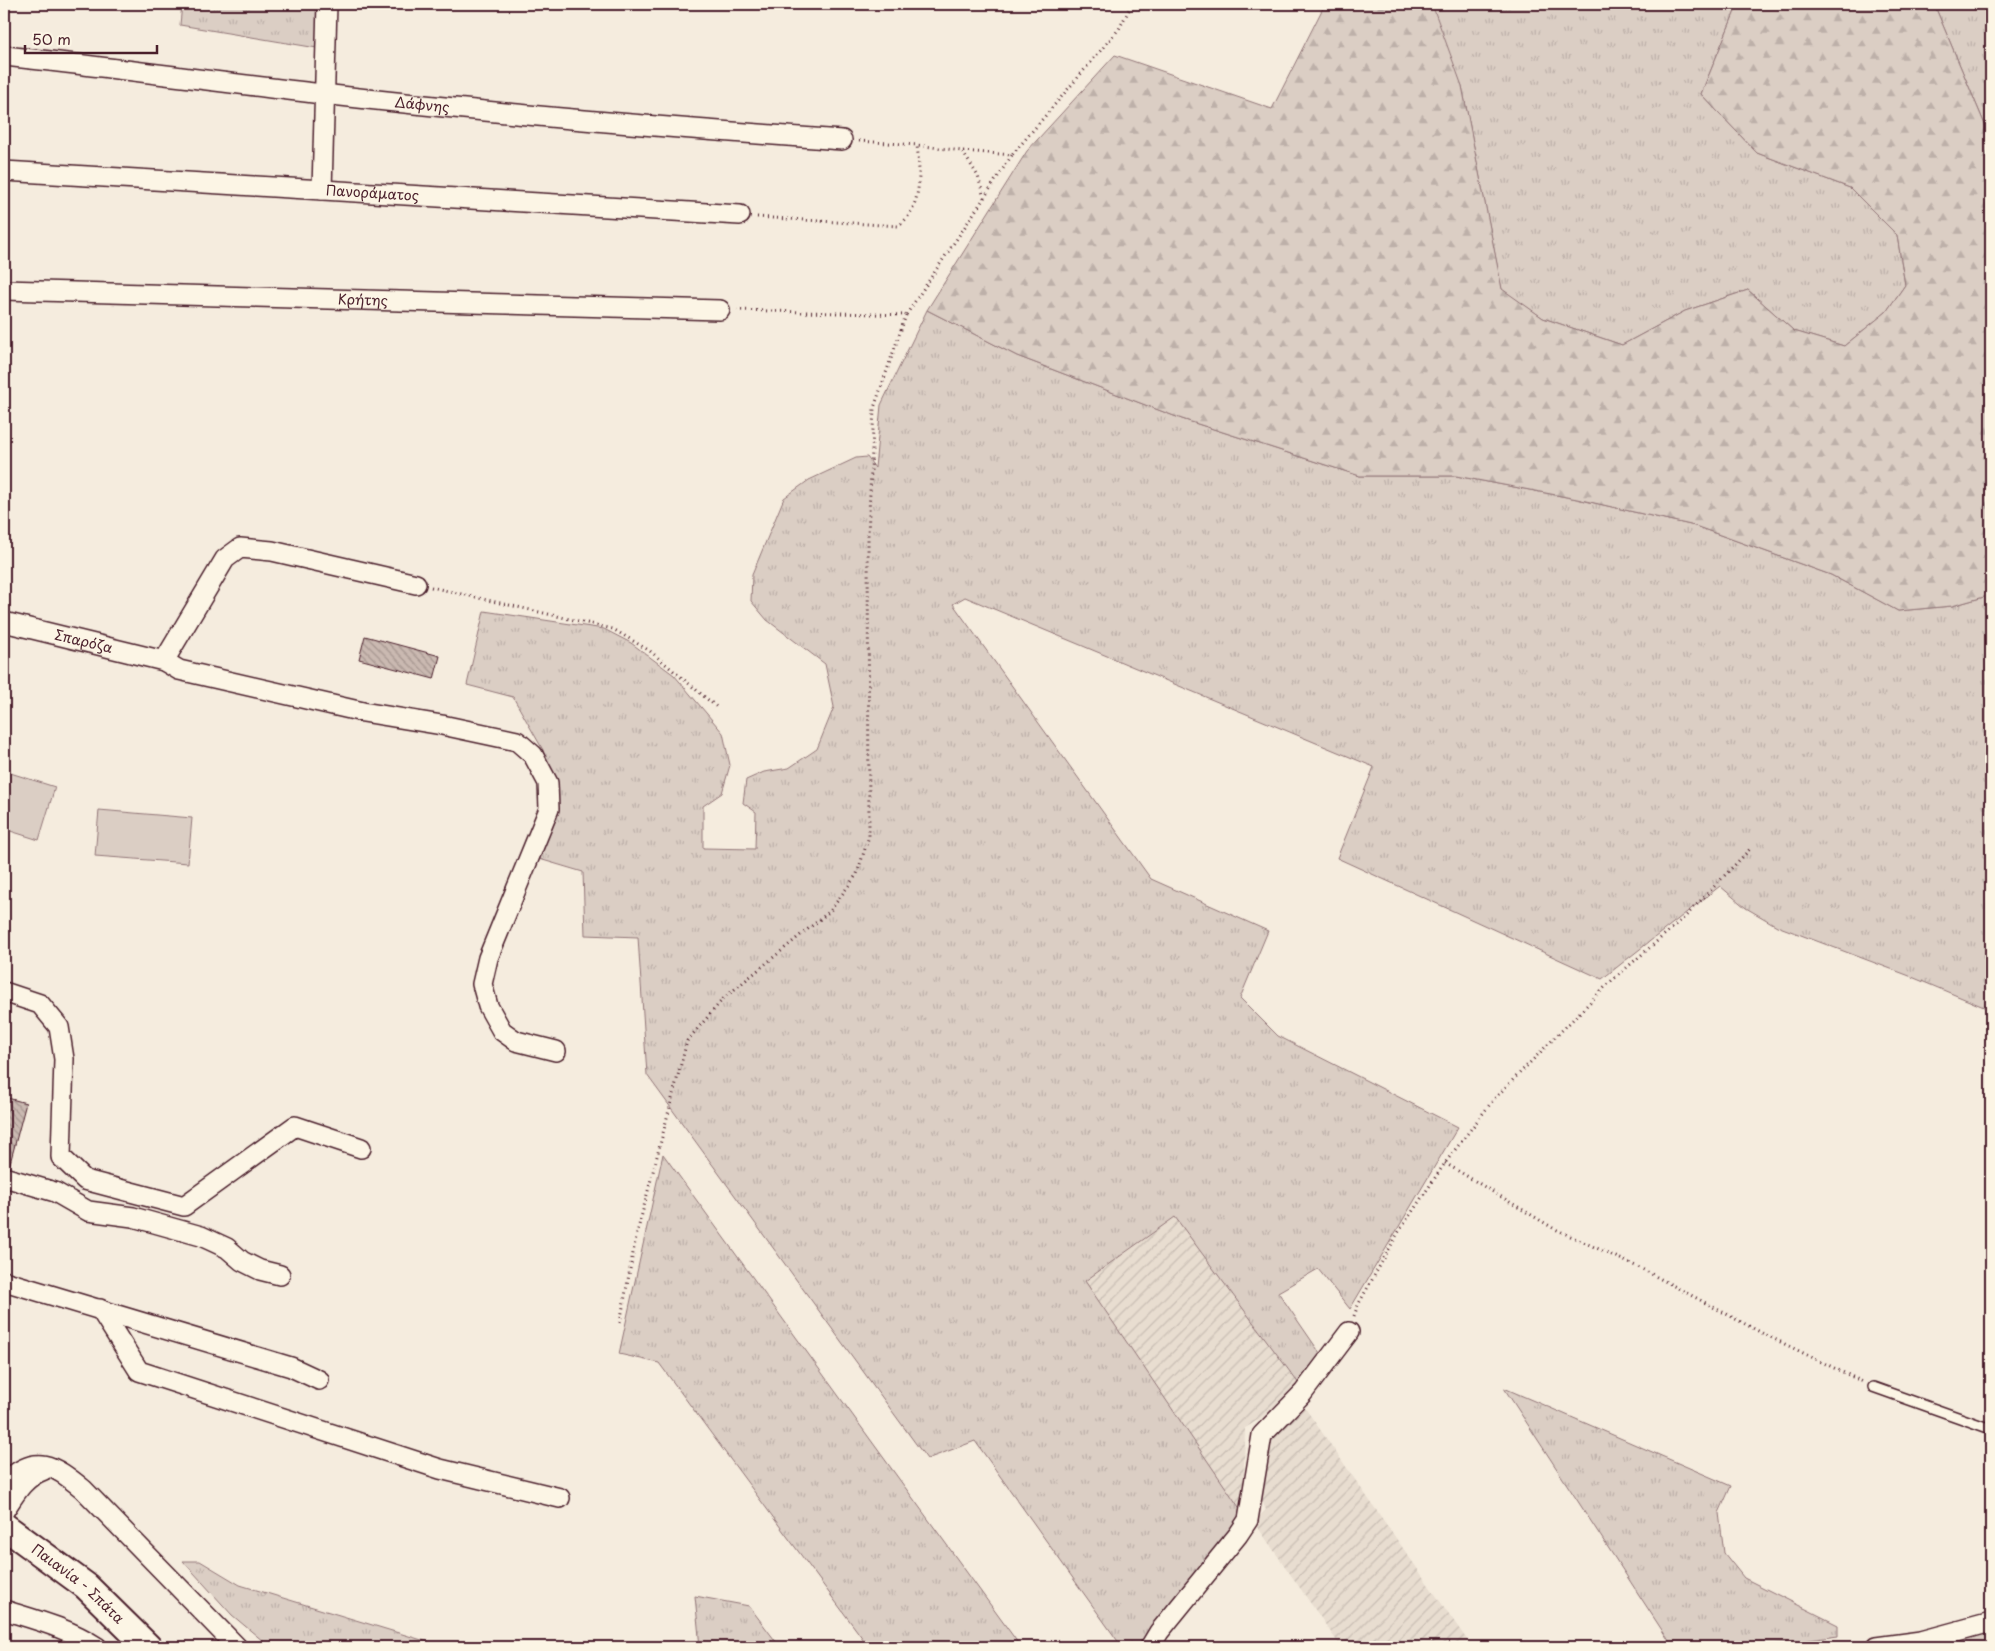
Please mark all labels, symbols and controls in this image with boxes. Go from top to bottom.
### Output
scale bar [25,22,158,54]
text: 50 m [32,27,71,50]
street label: Δάφνης [394,91,451,118]
street label: Πανοράματος [325,179,420,206]
street label: Κρήτης [337,288,388,311]
street label: Σπαρόζα [52,624,115,658]
street label: Παιανία - Σπάτα [27,1539,129,1628]

